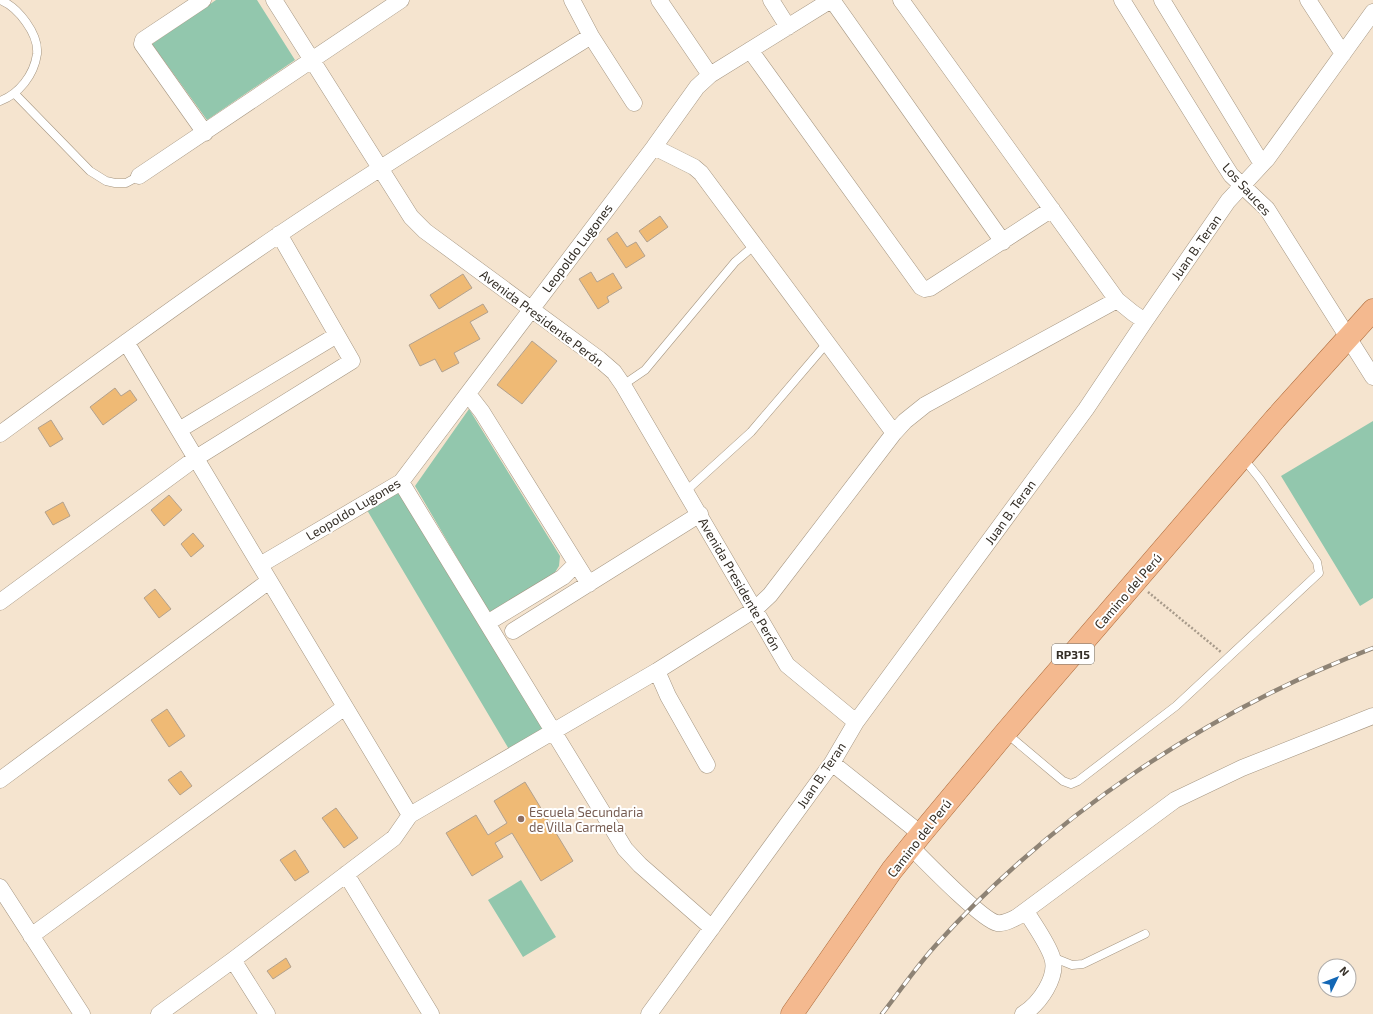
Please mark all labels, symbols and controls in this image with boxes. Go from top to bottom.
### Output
street label: Los Sauces [1219,159,1275,219]
street label: Leopoldo Lugones [538,200,616,296]
street label: Juan B. Teran [1168,211,1224,283]
street label: Avenida Presidente Perón [477,266,607,370]
street label: Leopoldo Lugones [303,474,403,544]
street label: Juan B. Teran [981,477,1039,547]
street label: Avenida Presidente Perón [695,515,785,653]
street label: Camino del Perú [1091,550,1165,632]
road number: RP315 [1052,644,1094,664]
street label: Juan B. Teran [793,739,849,811]
street label: Camino del Perú [883,796,955,880]
place label: Escuela Secundaria de Villa Carmela [529,804,643,835]
marker: Escuela Secundaria de Villa Carmela [516,814,526,824]
north arrow [1317,958,1357,998]
text: N [1337,963,1352,978]

